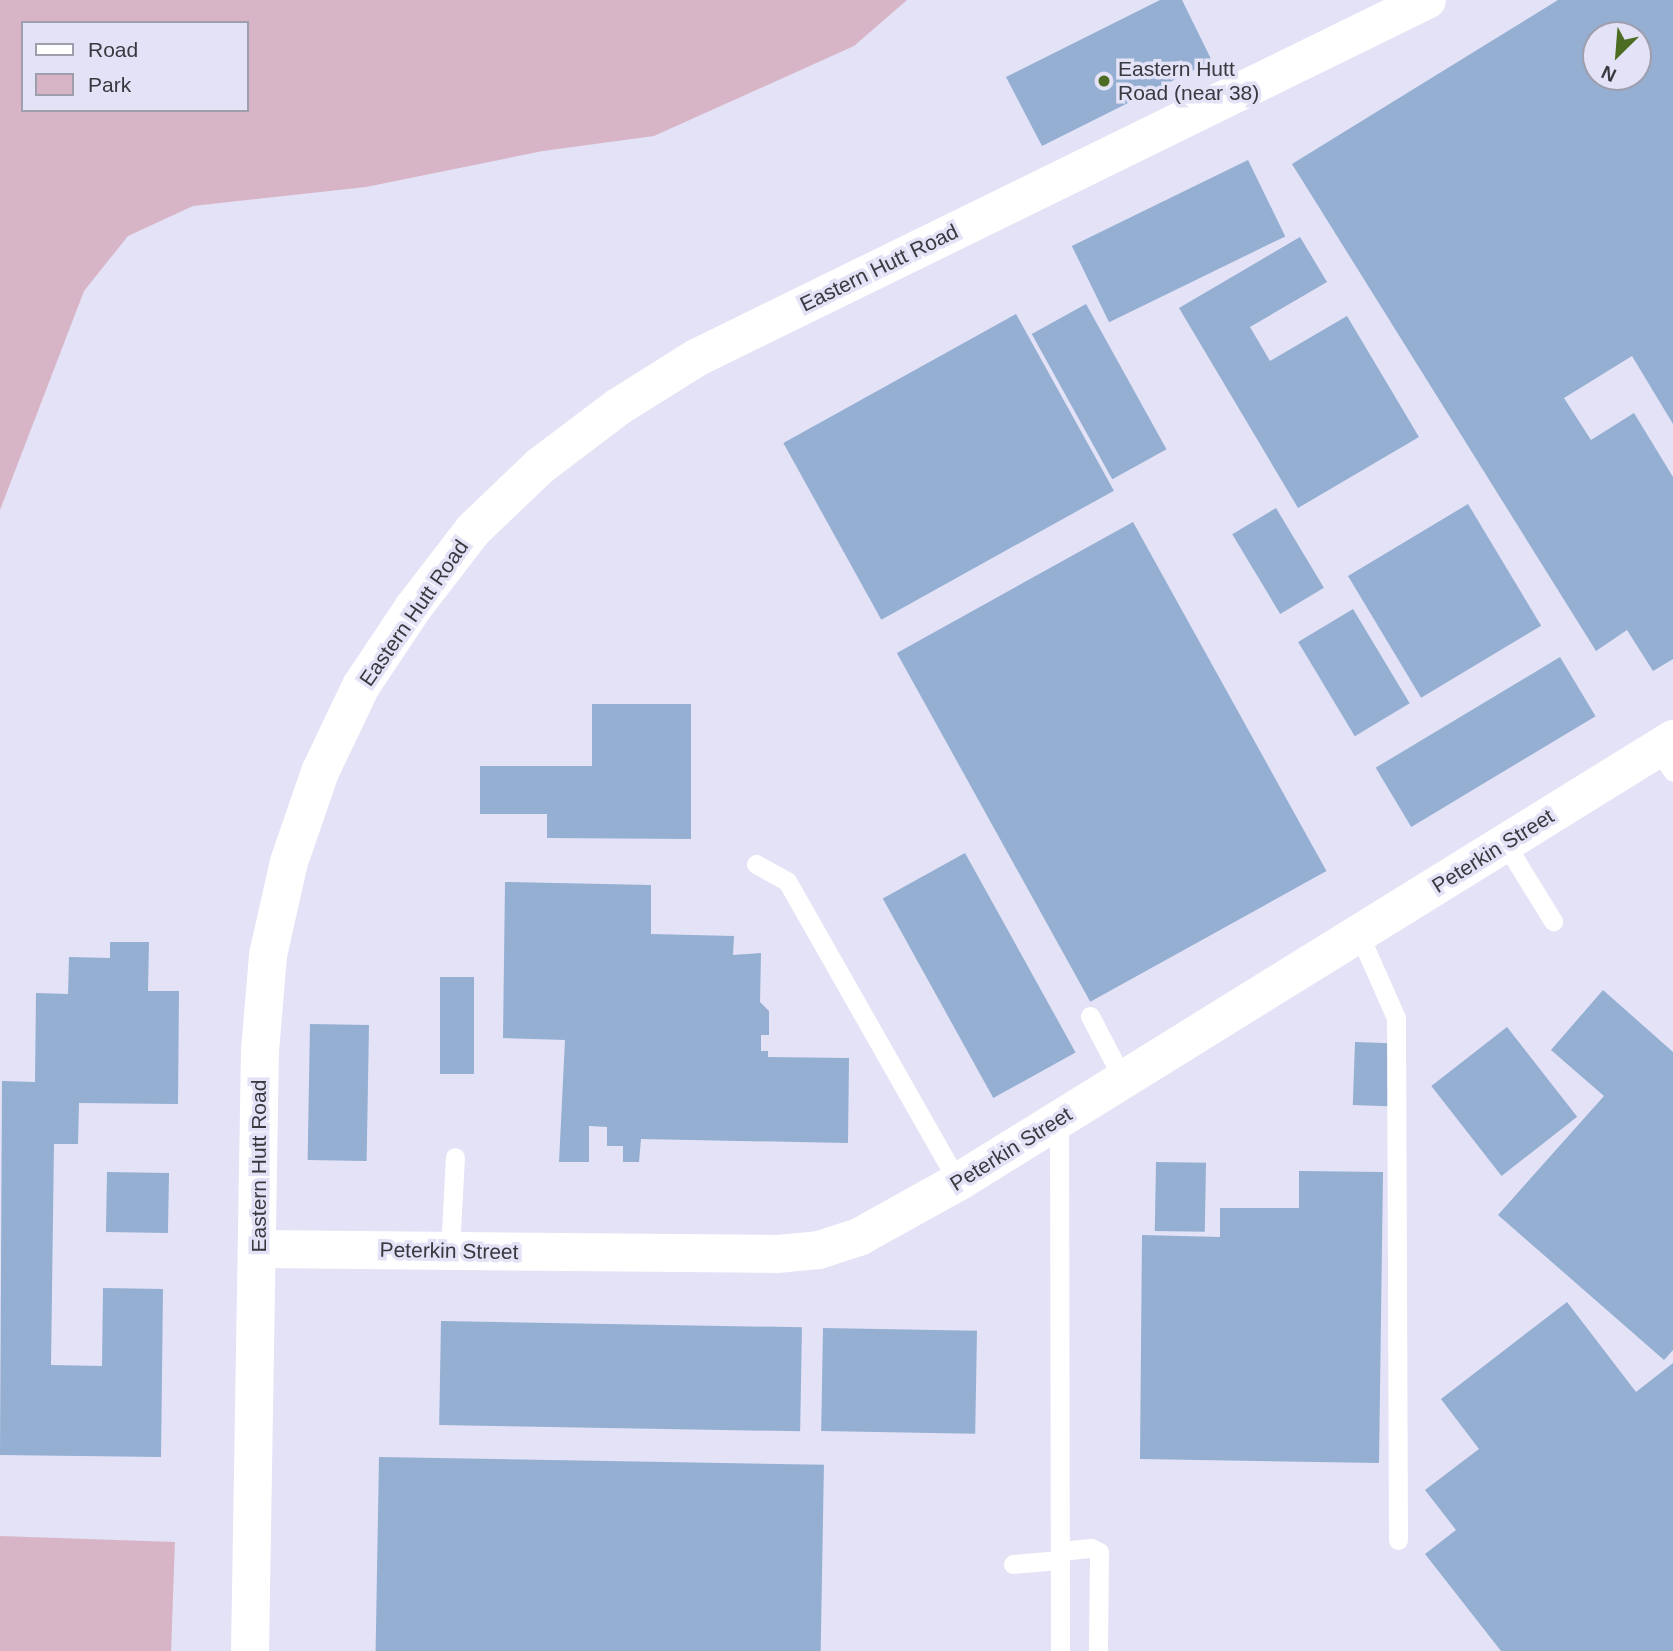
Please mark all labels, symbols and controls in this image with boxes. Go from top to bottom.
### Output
legend [21,21,248,112]
north arrow [1582,21,1652,91]
text: Road [88,38,138,61]
place label: Eastern Hutt Road (near 38) [1118,56,1259,106]
text: N [1598,61,1619,86]
text: Park [88,73,131,96]
marker: Eastern Hutt Road (near 38) [1096,73,1112,89]
street label: Eastern Hutt Road [796,219,962,317]
street label: Eastern Hutt Road [354,535,474,691]
street label: Peterkin Street [1427,804,1559,898]
street label: Eastern Hutt Road [246,1080,272,1252]
street label: Peterkin Street [945,1102,1077,1196]
street label: Peterkin Street [379,1237,519,1265]

